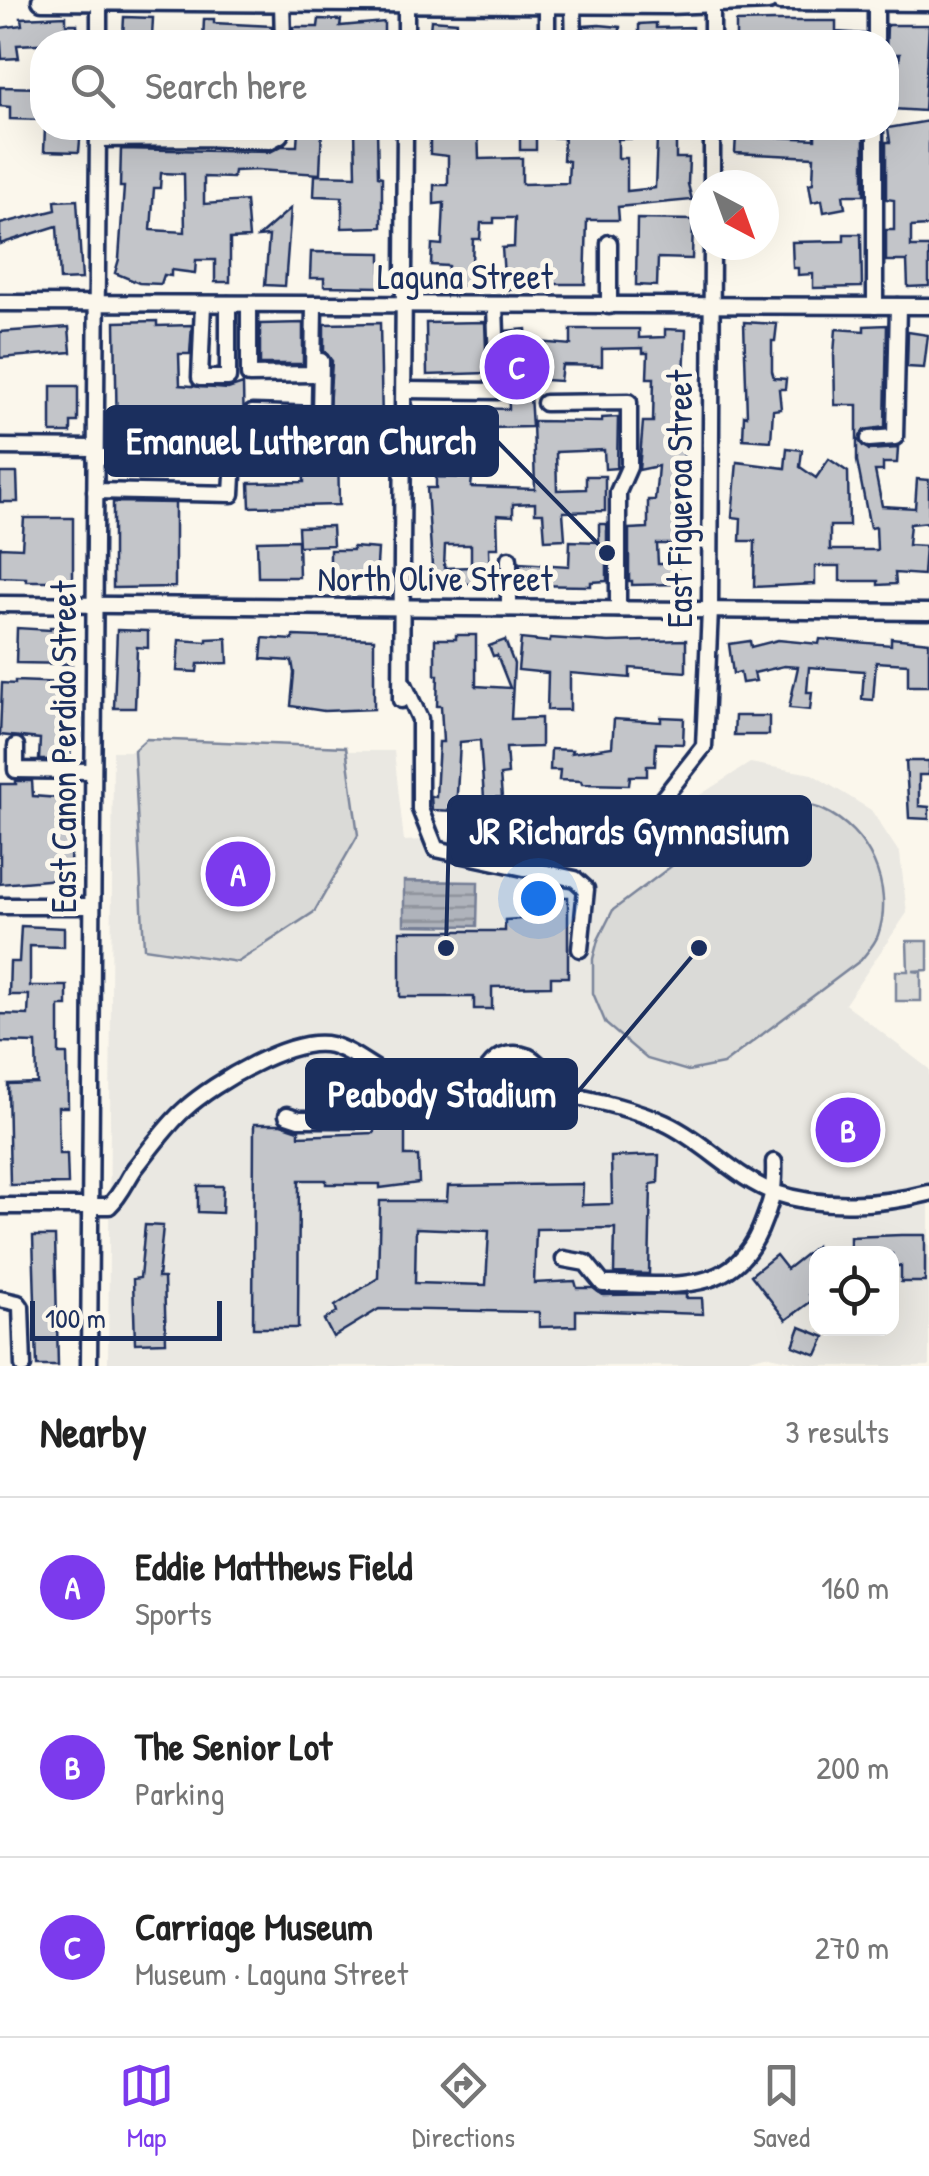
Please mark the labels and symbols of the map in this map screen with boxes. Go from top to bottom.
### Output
north arrow [689,170,779,260]
street label: Laguna Street [377,253,554,300]
pin: C [484,330,550,404]
street label: East Figueroa Street [656,369,703,628]
callout: Emanuel Lutheran Church [106,407,497,475]
text: Emanuel Lutheran Church [126,414,476,466]
street label: North Olive Street [317,555,553,602]
street label: East Canon Perdido Street [40,580,87,913]
callout: JR Richards Gymnasium [449,797,810,865]
text: JR Richards Gymnasium [469,804,789,857]
pin: A [206,836,270,912]
your location [513,873,564,924]
callout: Peabody Stadium [307,1060,576,1128]
text: Peabody Stadium [328,1067,556,1120]
pin: B [816,1092,880,1168]
scale bar [30,1296,222,1340]

